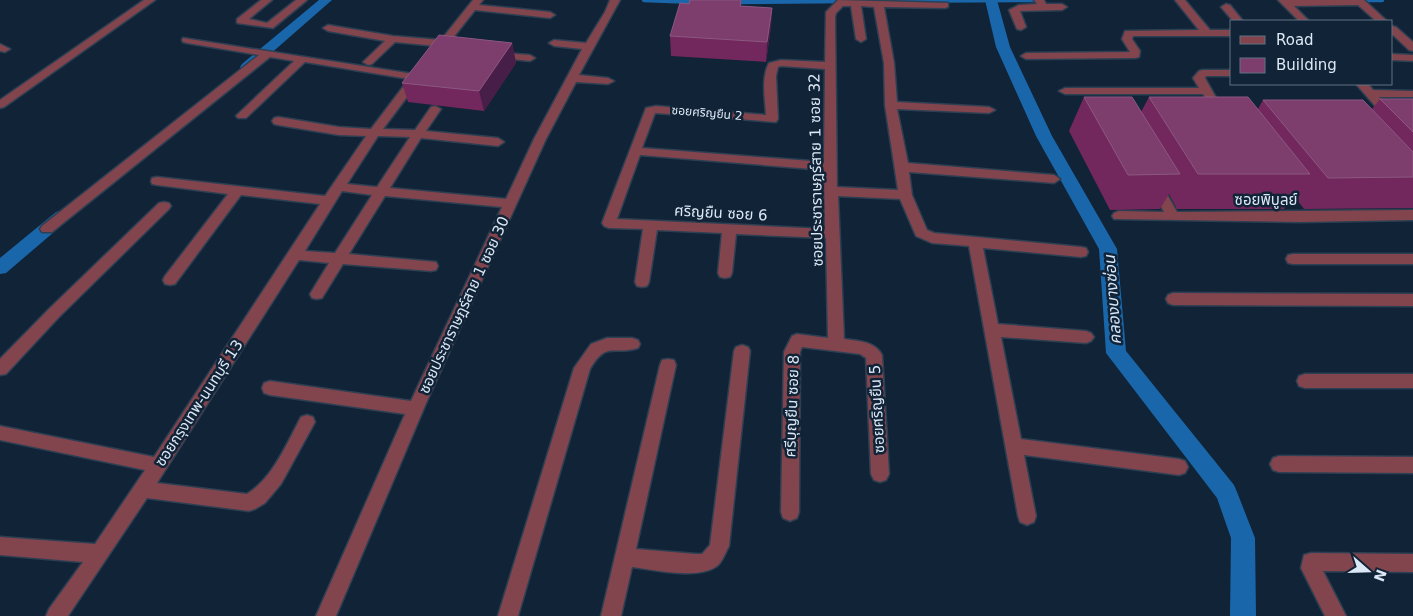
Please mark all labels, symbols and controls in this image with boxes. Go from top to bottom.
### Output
legend [1230,20,1393,85]
text: Road [1276,31,1314,49]
text: Building [1276,56,1337,74]
street label: ซอยประชาราษฎร์สาย 1 ซอย 32 [805,73,827,267]
street label: ซอยศริญยืน 2 [671,103,743,123]
street label: ซอยพิบูลย์ [1235,191,1298,209]
street label: ศริญยืน ซอย 6 [674,202,768,224]
street label: ซอยประชาราษฎร์สาย 1 ซอย 30 [415,214,513,396]
water label: คลองบางซ่อน [1100,254,1125,345]
street label: ซอยกรุงเทพ-นนทบุรี 13 [151,336,247,470]
street label: ศรีบุญยืน ซอย 8 [781,354,803,458]
street label: ซอยศริญยืน 5 [866,364,888,454]
north arrow [1343,546,1393,596]
text: N [1371,567,1390,584]

